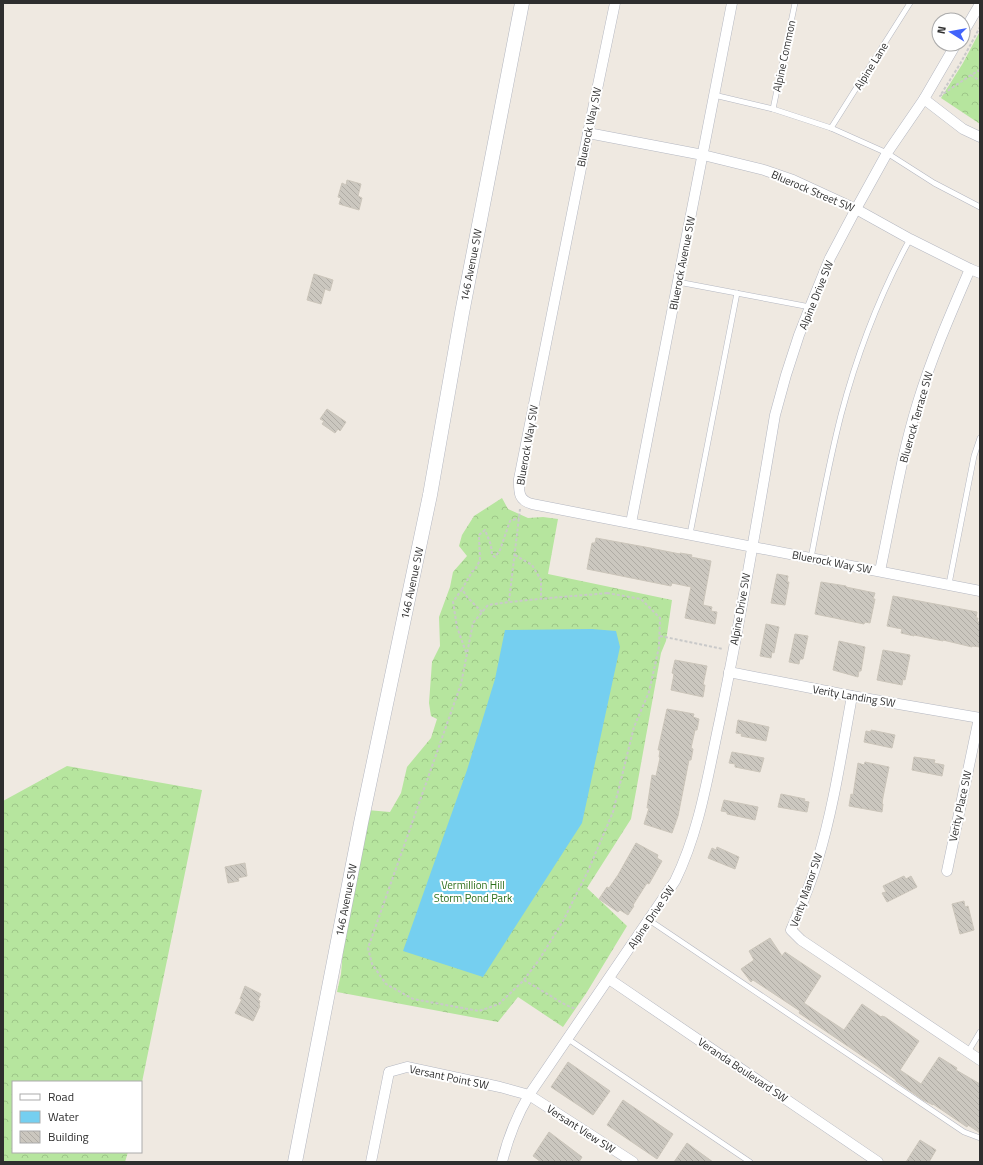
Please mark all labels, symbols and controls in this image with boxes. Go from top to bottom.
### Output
north arrow [931,12,971,52]
street label: Alpine Common [769,19,799,93]
text: N [933,25,950,35]
street label: Alpine Lane [850,39,892,93]
street label: Bluerock Way SW [573,85,605,168]
street label: Bluerock Street SW [769,166,857,216]
street label: Bluerock Avenue SW [665,214,699,311]
street label: 146 Avenue SW [456,227,486,303]
street label: Alpine Drive SW [795,258,837,332]
street label: Bluerock Terrace SW [895,369,937,465]
street label: Bluerock Way SW [512,403,542,486]
street label: 146 Avenue SW [397,545,428,621]
street label: Bluerock Way SW [791,546,874,578]
street label: Alpine Drive SW [726,571,754,647]
street label: Verity Landing SW [811,681,897,711]
street label: Verity Place SW [945,769,975,843]
street label: Verity Manor SW [786,850,826,929]
street label: 146 Avenue SW [331,862,361,938]
park label: Vermillion Hill Storm Pond Park [434,877,513,906]
street label: Alpine Drive SW [624,882,678,952]
street label: Veranda Boulevard SW [695,1034,791,1106]
street label: Versant Point SW [408,1061,490,1093]
legend [12,1081,142,1153]
text: Road [48,1087,74,1106]
street label: Versant View SW [544,1101,619,1157]
text: Water [48,1107,79,1126]
text: Building [48,1127,89,1146]

